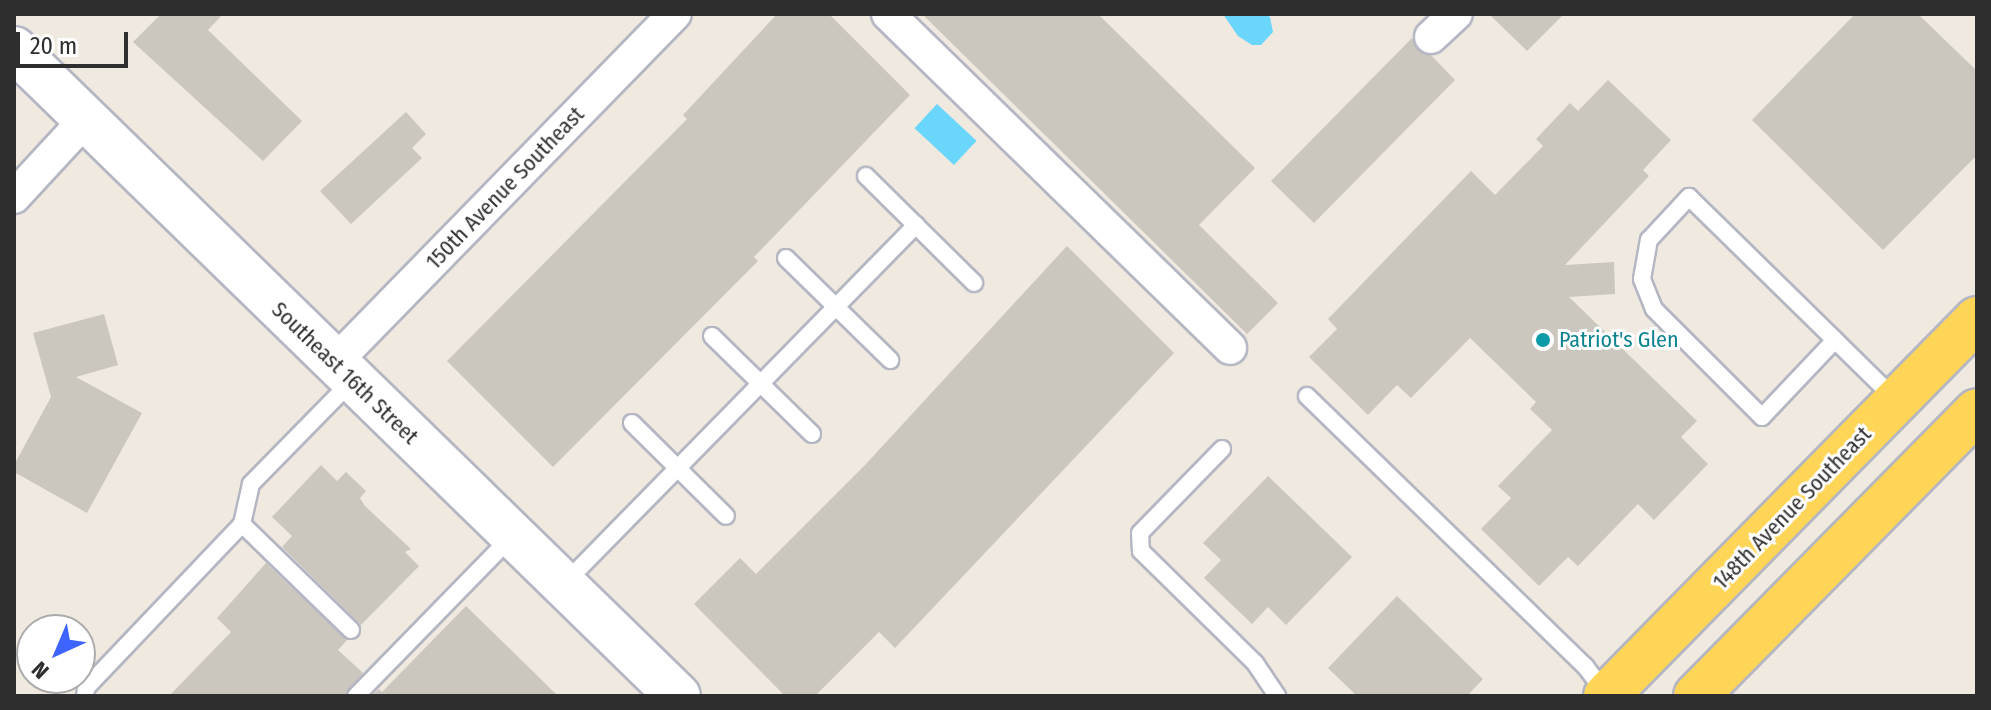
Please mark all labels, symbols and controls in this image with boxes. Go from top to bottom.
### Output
scale bar [20,16,132,66]
text: 20 m [30,32,77,60]
street label: 150th Avenue Southeast [420,101,590,275]
street label: Southeast 16th Street [266,296,424,450]
place label: Patriot's Glen [1559,327,1679,353]
marker: Patriot's Glen [1534,331,1552,349]
street label: 148th Avenue Southeast [1707,421,1877,595]
north arrow [16,614,96,694]
text: N [26,656,54,684]

